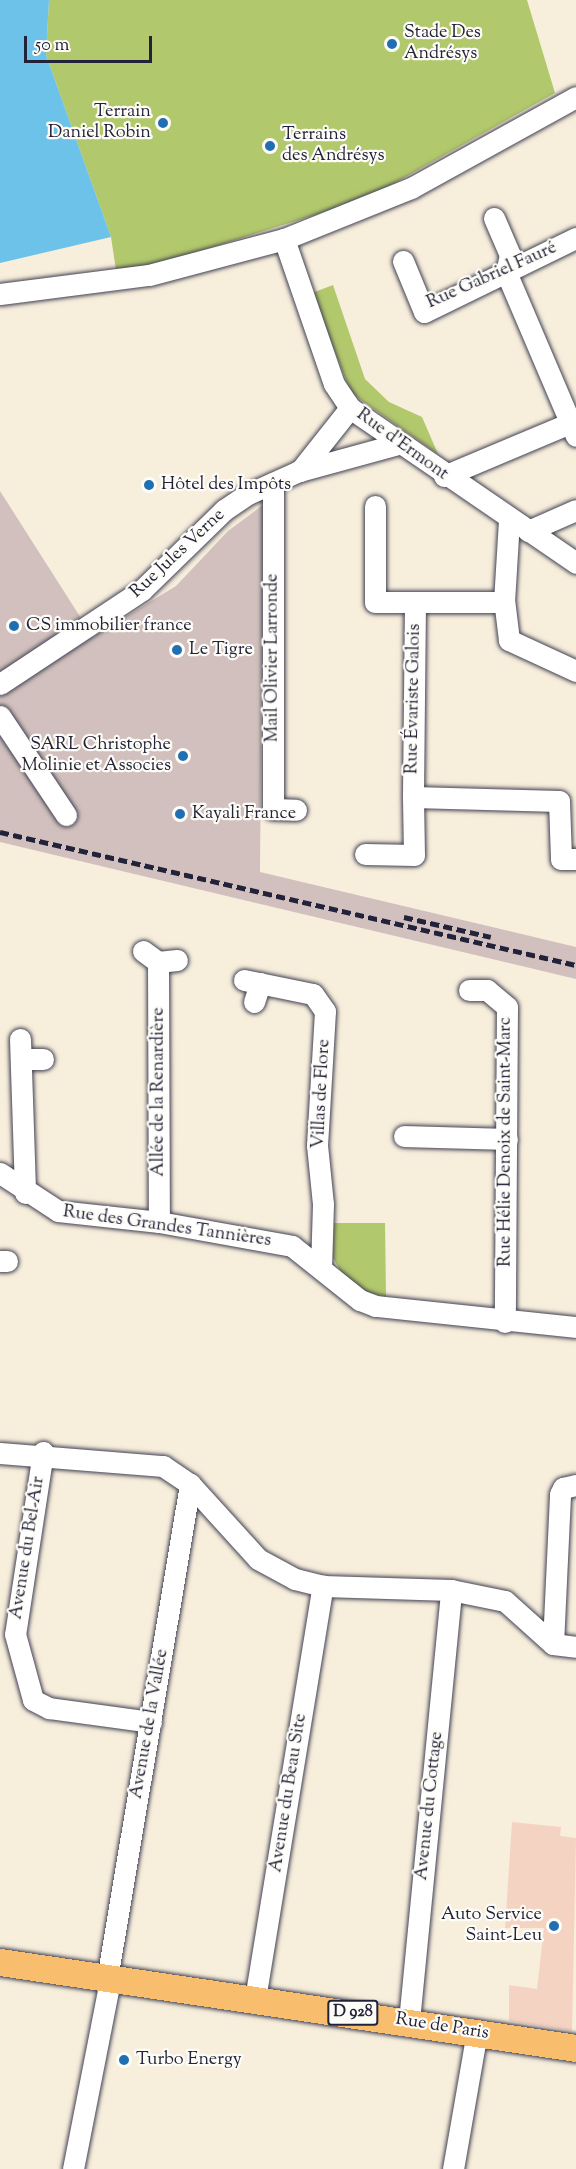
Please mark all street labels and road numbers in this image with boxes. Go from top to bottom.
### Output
street label: Rue Gabriel Fauré [424,238,560,314]
street label: Rue d'Ermont [352,404,452,486]
street label: Rue Jules Verne [126,505,230,603]
street label: Mail Olivier Larronde [262,574,284,742]
street label: Rue Évariste Galois [402,624,426,774]
street label: Allée de la Renardière [148,1007,170,1177]
street label: Rue Hélie Denoix de Saint-Marc [495,1017,517,1267]
street label: Villas de Flore [308,1039,336,1149]
street label: Rue des Grandes Tannières [61,1202,273,1252]
street label: Avenue du Bel-Air [6,1475,50,1621]
street label: Avenue de la Vallée [126,1647,174,1801]
street label: Avenue du Beau Site [266,1712,312,1874]
street label: Avenue du Cottage [411,1731,449,1881]
road number: D 928 [326,2000,380,2026]
street label: Rue de Paris [394,2009,490,2045]

